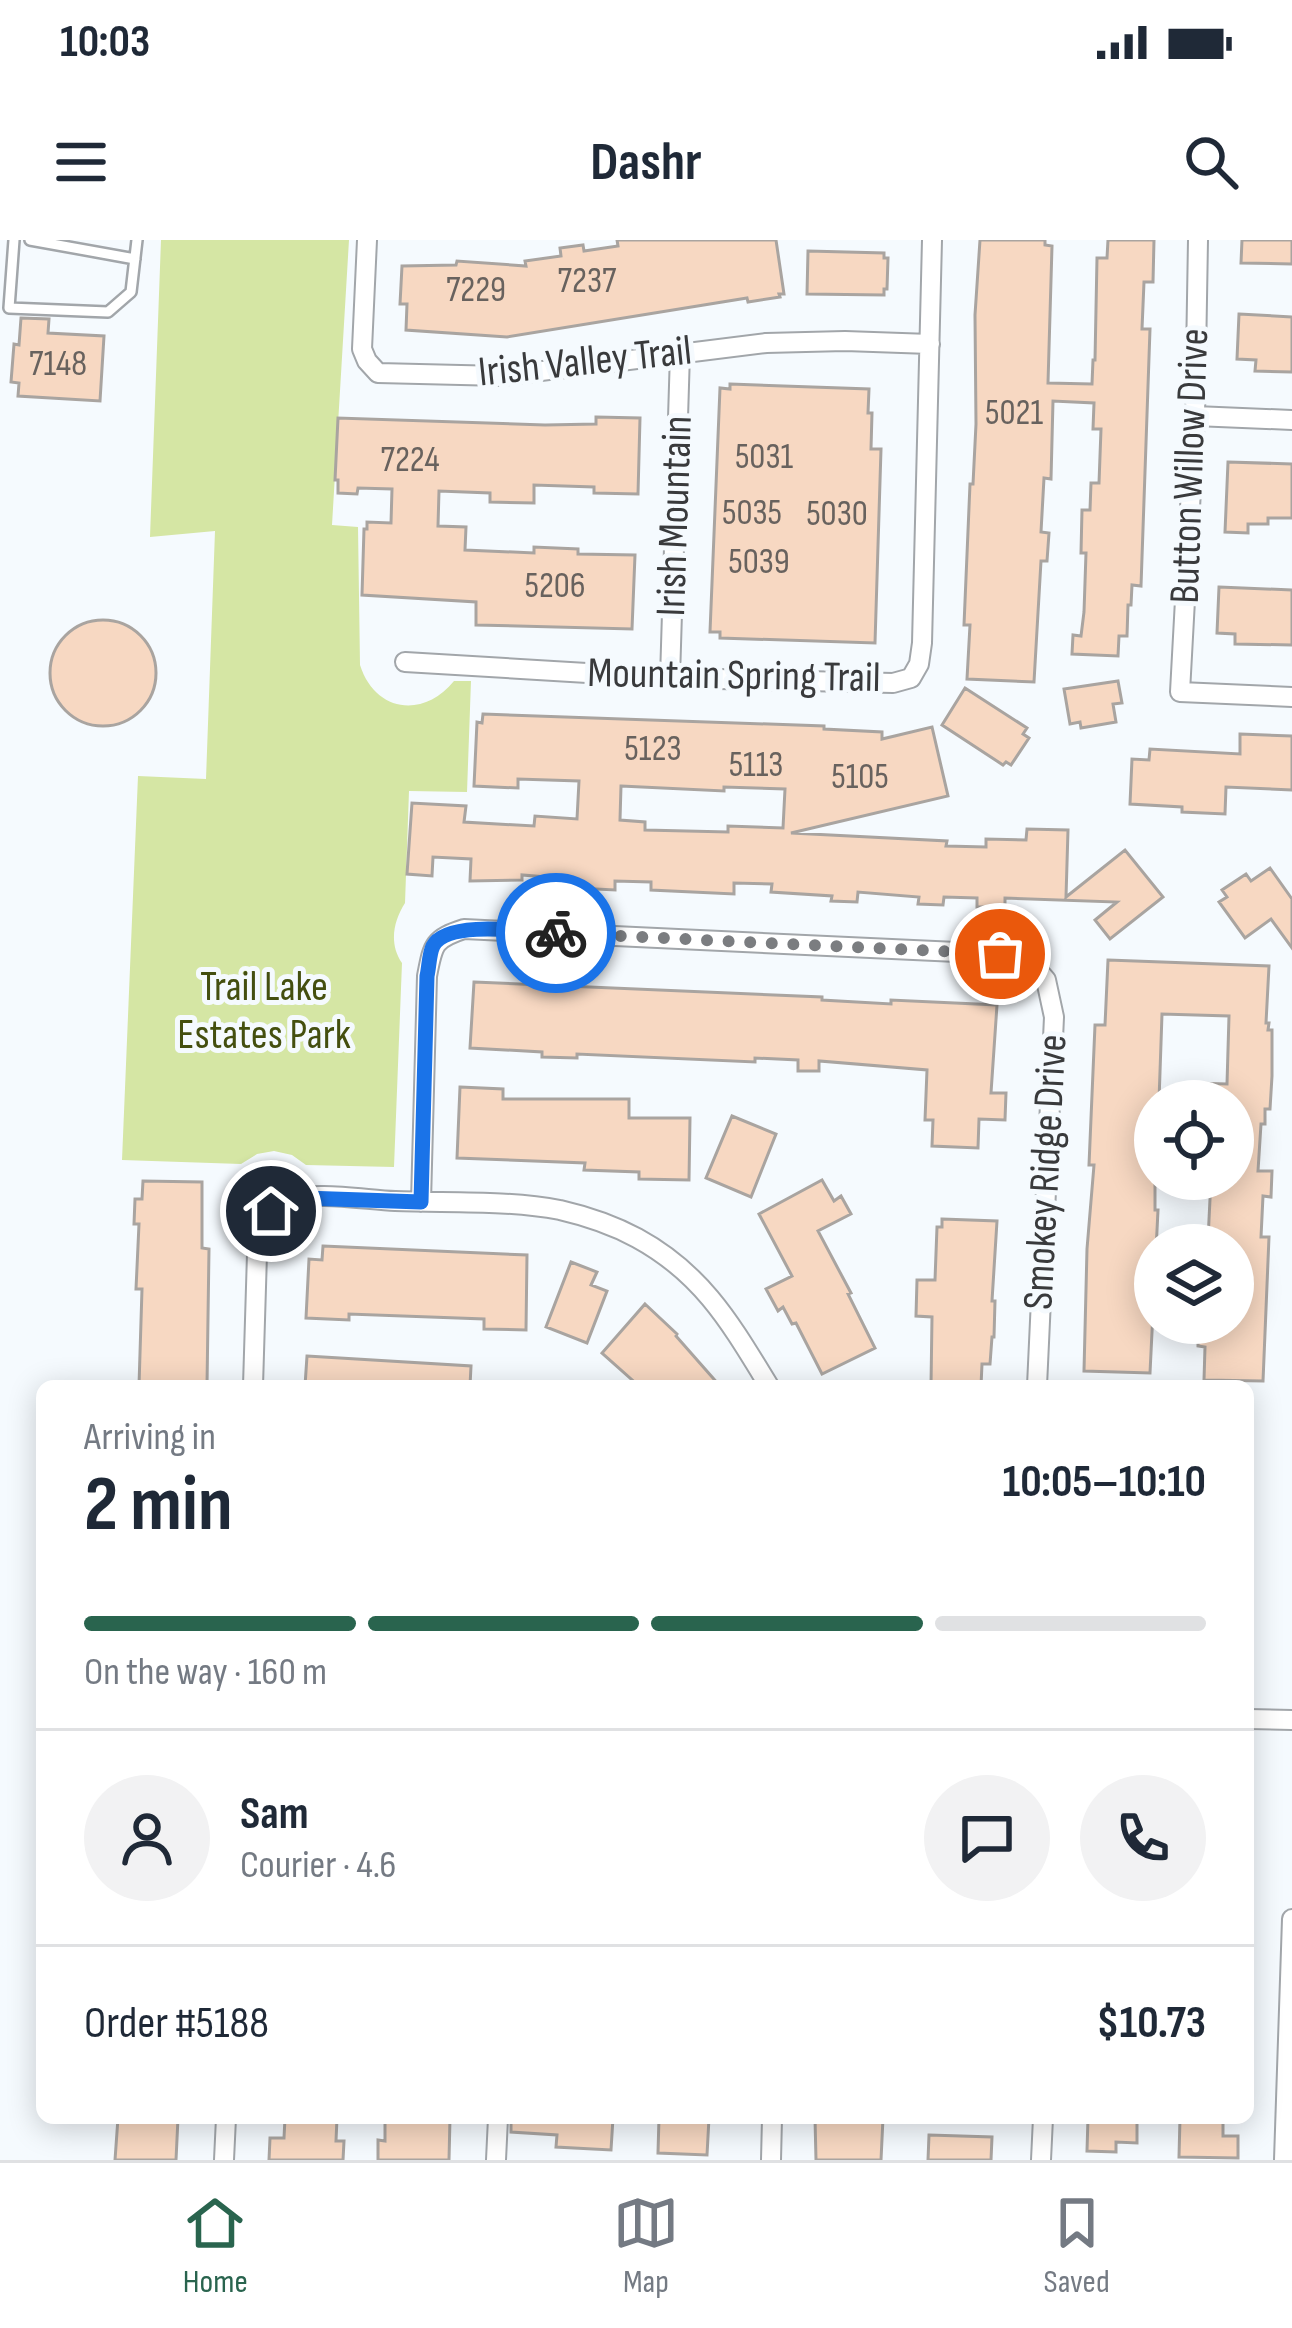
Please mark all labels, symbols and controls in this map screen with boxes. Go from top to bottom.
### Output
text: 10:03 [60,15,150,70]
icon: menu [48,129,114,195]
icon: search [1178,129,1244,195]
text: Dashr [590,130,702,195]
house number: 7237 [558,260,617,303]
house number: 7229 [446,269,506,312]
street label: Irish Valley Trail [476,325,694,399]
street label: Button Willow Drive [1160,328,1220,604]
house number: 7148 [29,343,87,386]
house number: 5021 [985,392,1043,435]
street label: Irish Mountain [646,415,704,617]
house number: 5031 [735,436,793,479]
house number: 7224 [381,439,439,482]
house number: 5035 [722,492,782,535]
house number: 5030 [806,493,868,536]
house number: 5039 [728,541,790,584]
house number: 5206 [524,565,586,608]
street label: Mountain Spring Trail [587,648,881,704]
house number: 5123 [624,728,682,771]
house number: 5113 [729,744,783,787]
house number: 5105 [831,756,889,799]
courier [496,873,616,993]
icon: bike [523,900,589,966]
pin [949,903,1051,1005]
icon: bag [967,921,1033,987]
park label: Trail Lake Estates Park [177,962,351,1061]
street label: Smokey Ridge Drive [1013,1033,1079,1311]
map controls [1134,1080,1254,1344]
button: locate [1134,1080,1254,1200]
pin [220,1160,322,1262]
icon: home [238,1178,304,1244]
button: layers [1134,1224,1254,1344]
text: Arriving in [84,1414,216,1461]
text: 10:05–10:10 [1003,1455,1206,1510]
text: 2 min [84,1459,233,1552]
text: On the way · 160 m [84,1649,327,1696]
button: person [84,1775,210,1901]
button: chat [924,1775,1050,1901]
button: phone [1080,1775,1206,1901]
text: Sam [240,1787,309,1842]
text: Courier · 4.6 [240,1842,396,1889]
text: Order #5188 [84,1996,269,2051]
text: $10.73 [1097,1996,1206,2051]
tab: Home [182,2190,248,2302]
tab: Map [613,2190,679,2302]
tab: Saved [1044,2190,1110,2302]

